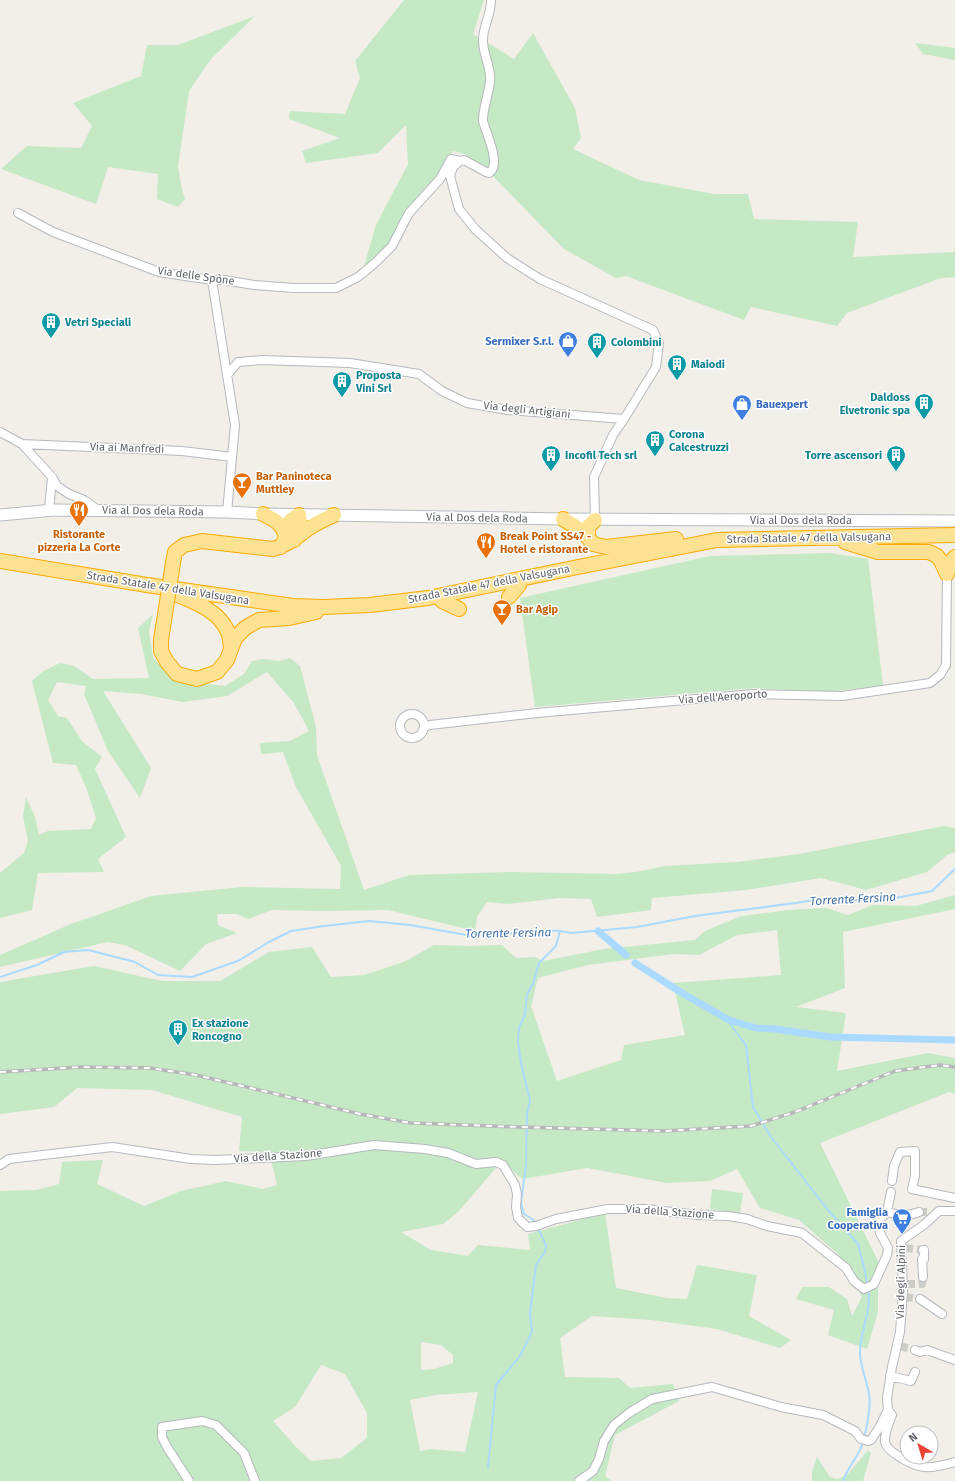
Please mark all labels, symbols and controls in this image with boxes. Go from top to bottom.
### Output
street label: Via delle Spòne [157,264,235,288]
building icon: Vetri Speciali [40,311,62,339]
place label: Vetri Speciali [64,316,131,329]
shop icon: Sermixer S.r.l. [557,330,579,358]
building icon: Colombini [586,331,608,359]
place label: Sermixer S.r.l. [485,335,554,348]
place label: Colombini [611,336,662,349]
building icon: Maiodi [666,353,688,381]
place label: Maiodi [691,358,725,371]
place label: Proposta Vini Srl [355,369,401,395]
building icon: Proposta Vini Srl [331,370,353,398]
place label: Daldoss Elvetronic spa [840,391,911,417]
building icon: Daldoss Elvetronic spa [913,392,935,420]
shop icon: Bauexpert [731,393,753,421]
place label: Bauexpert [756,398,809,411]
street label: Via degli Artigiani [483,399,571,421]
place label: Corona Calcestruzzi [669,428,729,454]
building icon: Corona Calcestruzzi [644,429,666,457]
street label: Via ai Manfredi [90,440,164,456]
building icon: Incofil Tech srl [540,444,562,472]
building icon: Torre ascensori [885,444,907,472]
place label: Incofil Tech srl [565,449,638,462]
place label: Torre ascensori [805,449,882,462]
place label: Bar Paninoteca Muttley [256,470,331,496]
bar icon: Bar Paninoteca Muttley [231,471,253,499]
restaurant icon: Ristorante pizzeria La Corte [68,499,90,527]
street label: Via al Dos dela Roda [102,504,204,518]
street label: Via al Dos dela Roda [426,511,528,525]
street label: Via al Dos dela Roda [750,514,852,527]
place label: Ristorante pizzeria La Corte [37,528,121,554]
place label: Break Point SS47 - Hotel e ristorante [500,530,591,556]
street label: Strada Statale 47 della Valsugana [727,530,891,546]
restaurant icon: Break Point SS47 - Hotel e ristorante [475,531,497,559]
street label: Strada Statale 47 della Valsugana [407,562,571,606]
street label: Strada Statale 47 della Valsugana [86,569,250,607]
bar icon: Bar Agip [491,598,513,626]
place label: Bar Agip [516,603,558,616]
street label: Via dell'Aeroporto [678,687,768,707]
water label: Torrente Fersina [810,890,897,908]
water label: Torrente Fersina [465,925,551,941]
place label: Ex stazione Roncogno [192,1017,248,1043]
building icon: Ex stazione Roncogno [167,1018,189,1046]
street label: Via della Stazione [233,1146,323,1166]
street label: Via della Stazione [625,1202,715,1222]
place label: Famiglia Cooperativa [828,1206,888,1232]
supermarket icon: Famiglia Cooperativa [891,1207,913,1235]
street label: Via degli Alpini [894,1245,908,1319]
north arrow [899,1425,939,1465]
text: N [906,1430,920,1445]

